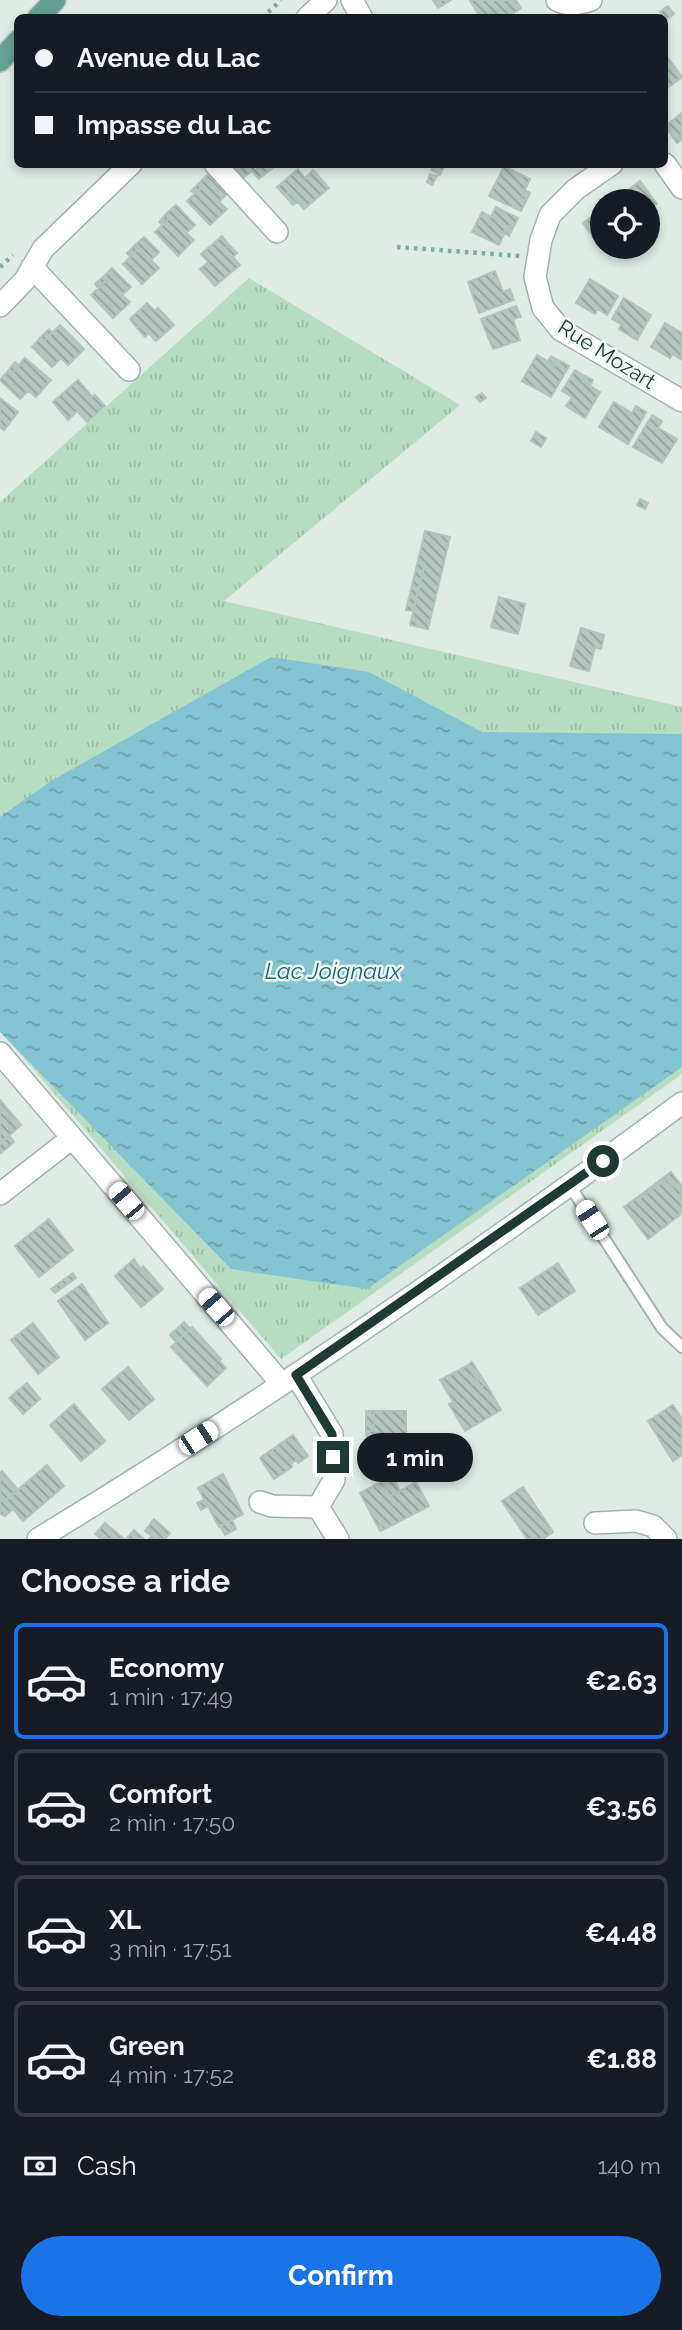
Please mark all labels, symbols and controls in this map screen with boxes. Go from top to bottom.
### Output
text: Avenue du Lac [77,43,260,73]
text: Impasse du Lac [77,110,271,140]
map controls [590,189,660,259]
button: locate [590,189,660,259]
street label: Rue Mozart [554,314,660,394]
water label: Lac Joignaux [265,957,402,984]
route start [587,1145,619,1177]
car [105,1178,148,1224]
car [572,1197,613,1243]
car [195,1284,238,1330]
car [175,1418,222,1458]
callout: 1 min [358,1432,473,1482]
route end [317,1441,349,1473]
text: 1 min [386,1444,444,1471]
text: Choose a ride [21,1562,230,1599]
icon: car [25,1650,88,1713]
text: Economy [109,1653,224,1683]
text: €2.63 [586,1666,657,1696]
text: 1 min · 17:49 [109,1683,233,1710]
icon: car [25,1776,88,1839]
text: Comfort [109,1779,212,1809]
text: €3.56 [586,1792,657,1822]
text: 2 min · 17:50 [109,1809,235,1836]
icon: car [25,1902,88,1965]
text: XL [109,1905,141,1935]
text: €4.48 [585,1918,657,1948]
text: 3 min · 17:51 [109,1935,232,1962]
icon: car [25,2028,88,2091]
text: Green [109,2031,185,2061]
text: €1.88 [586,2044,657,2074]
text: 4 min · 17:52 [109,2061,234,2088]
icon: cash [21,2147,59,2185]
text: Cash [77,2151,137,2181]
text: 140 m [598,2152,661,2179]
button: Confirm [21,2236,661,2316]

